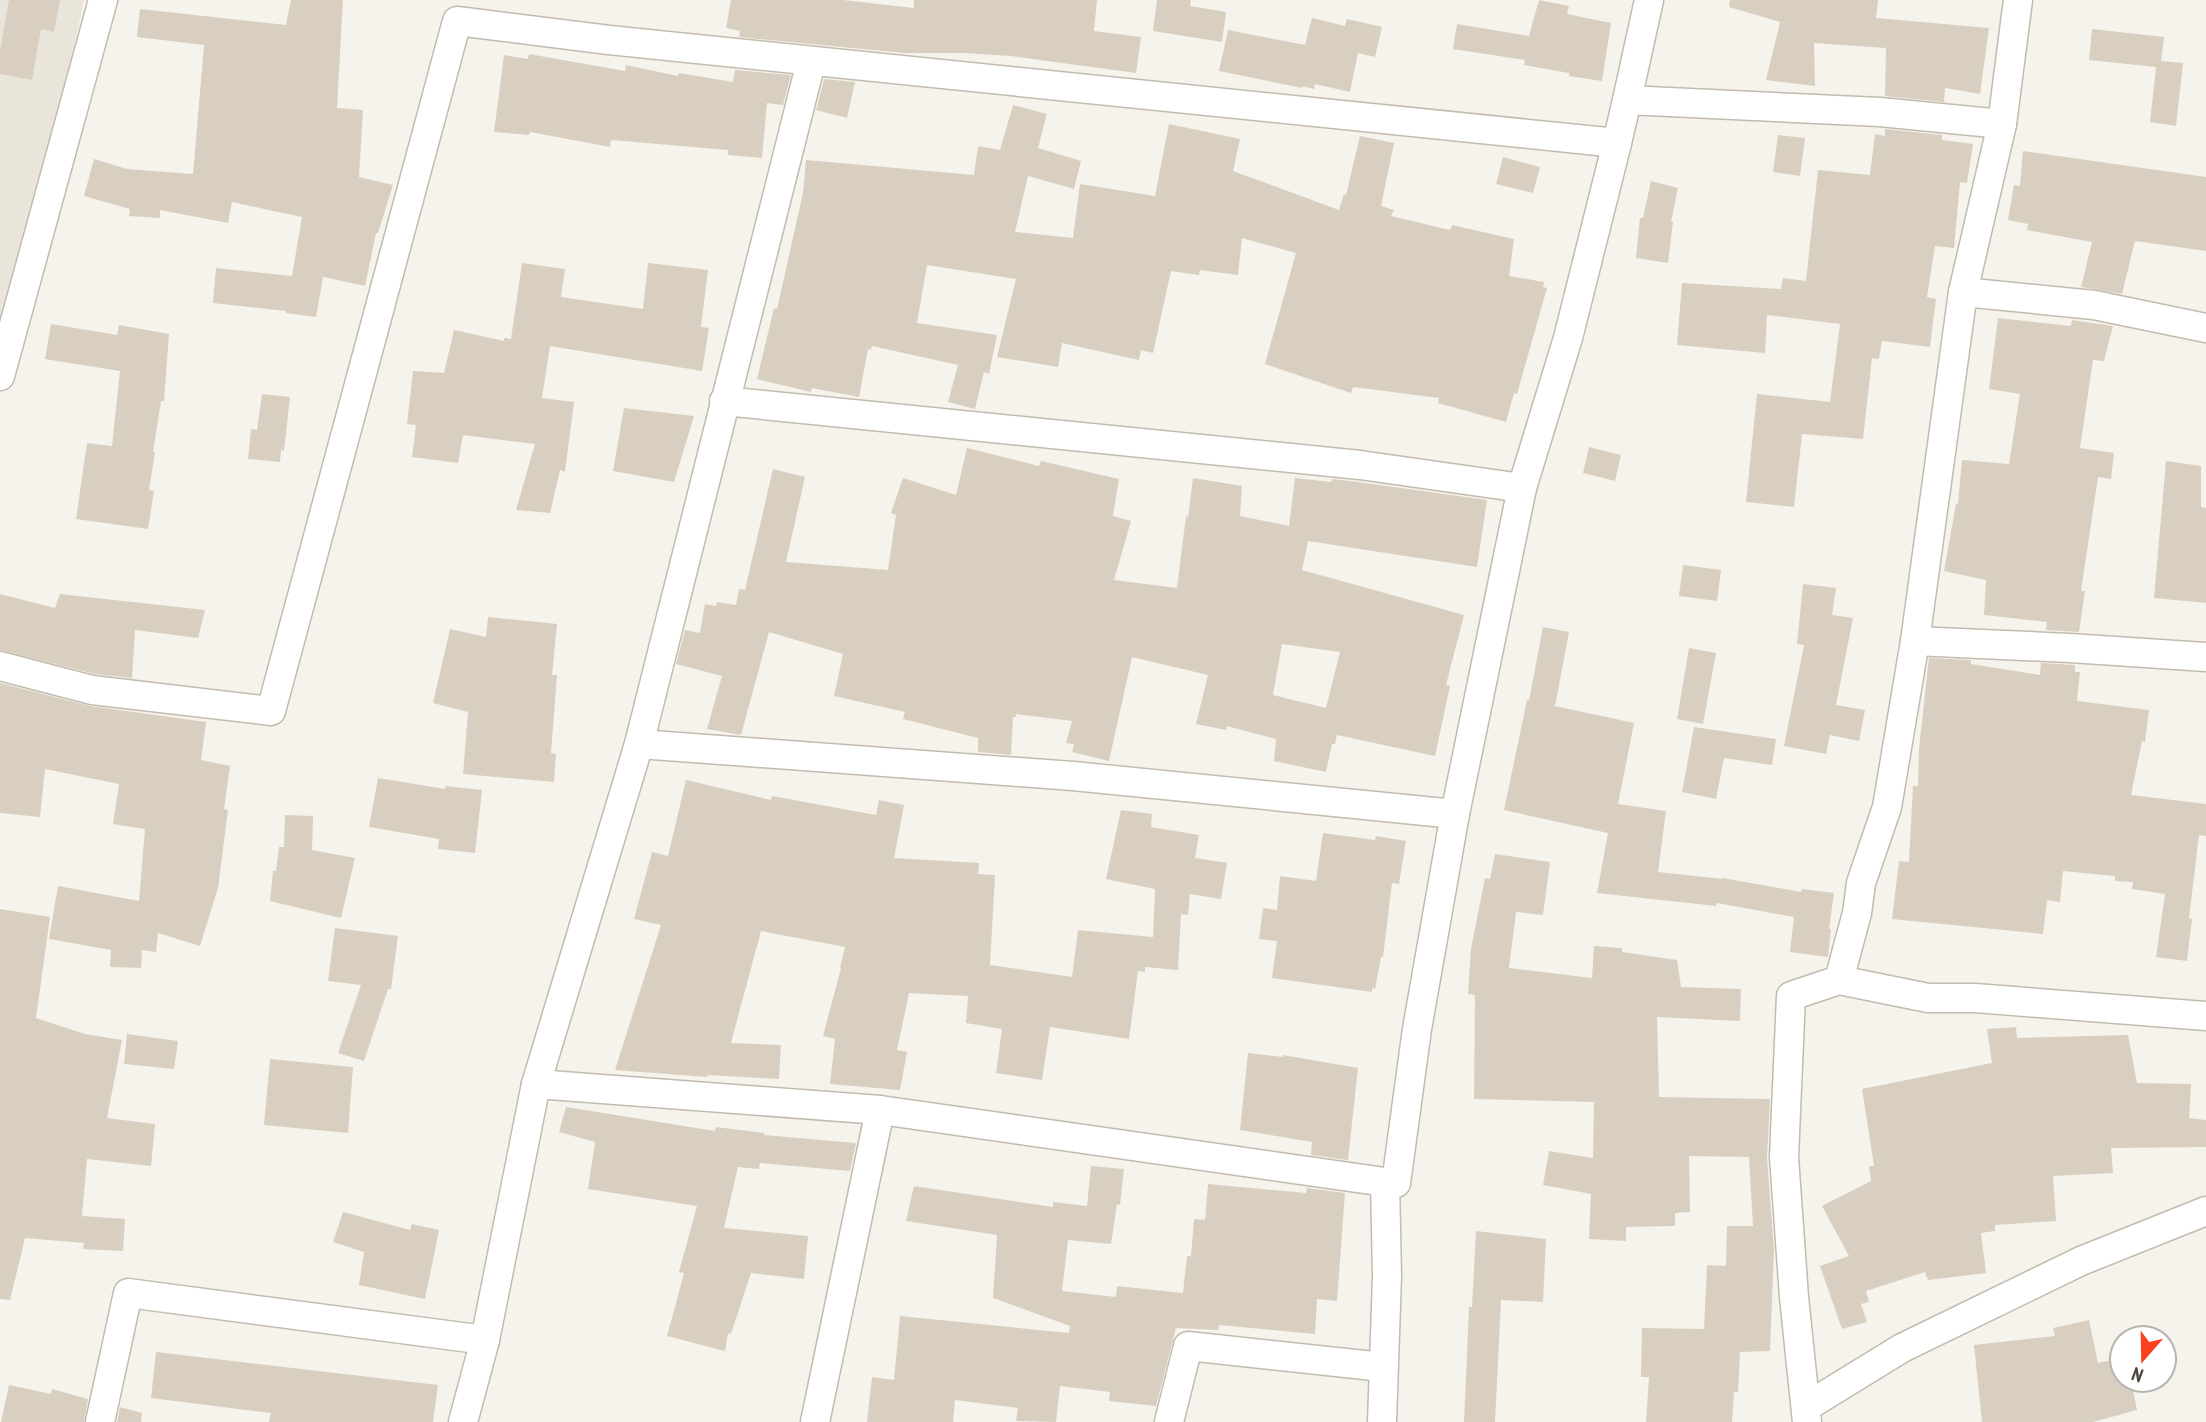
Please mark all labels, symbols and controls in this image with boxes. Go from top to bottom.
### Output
north arrow [2108,1324,2178,1394]
text: N [2128,1362,2146,1388]

